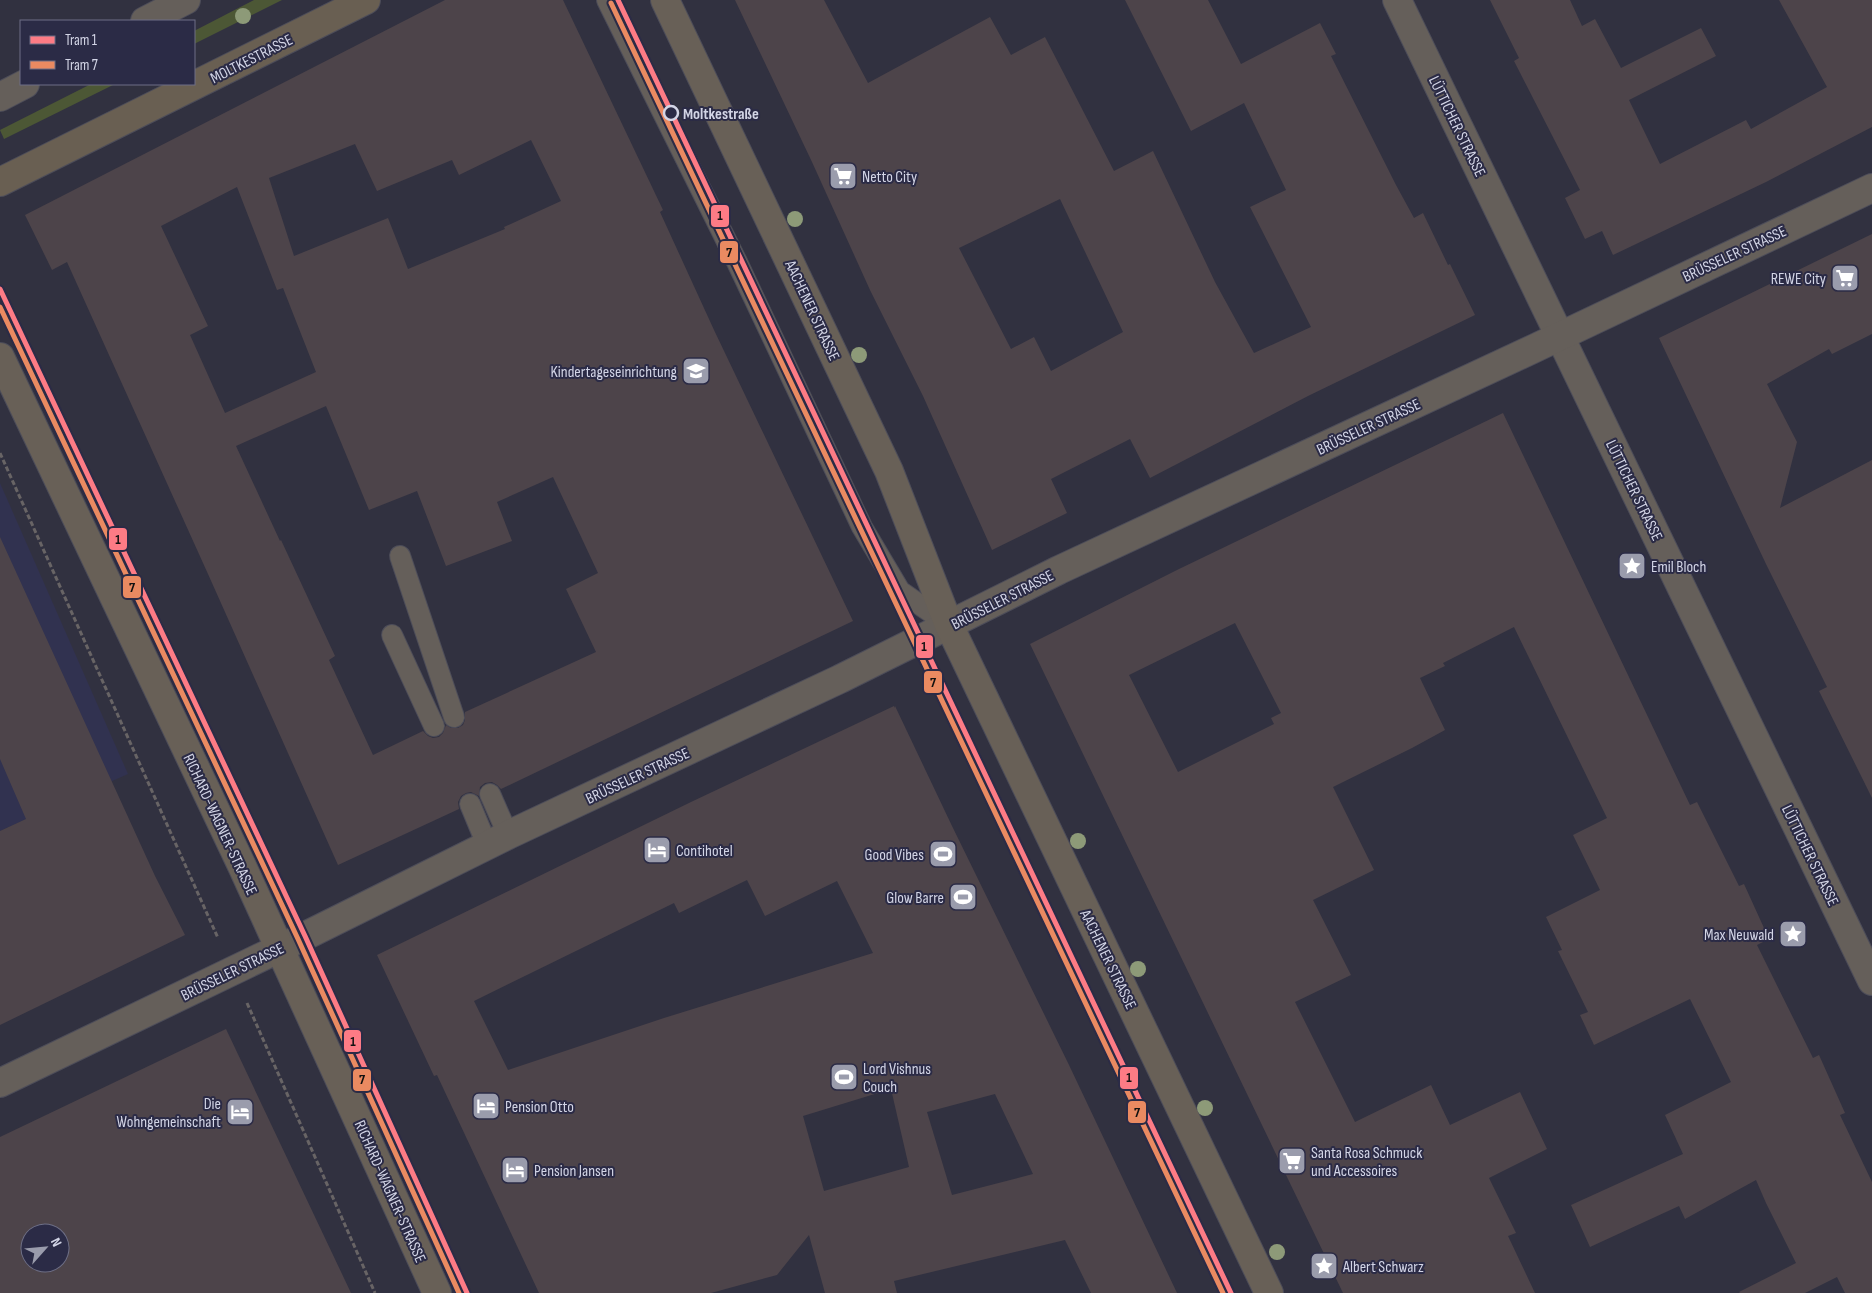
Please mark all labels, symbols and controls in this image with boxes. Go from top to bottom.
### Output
legend [20,20,195,85]
street label: MOLTKESTRASSE [207,30,296,88]
text: Tram 1 [65,31,98,50]
text: Tram 7 [65,56,98,75]
street label: LÜTTICHER STRASSE [1424,73,1489,180]
marker: Moltkestraße [663,105,679,121]
place label: Moltkestraße [683,105,759,124]
supermarket icon: Netto City [828,161,858,191]
place label: Netto City [862,168,917,187]
line badge: 1 [710,204,730,228]
text: 1 [717,207,723,224]
street label: BRÜSSELER STRASSE [1680,222,1789,287]
line badge: 7 [719,240,739,264]
text: 7 [726,244,733,261]
street label: AACHENER STRASSE [780,257,843,364]
supermarket icon: REWE City [1830,263,1860,293]
place label: REWE City [1771,270,1826,289]
school or university icon: Kindertageseinrichtung [681,356,711,386]
place label: Kindertageseinrichtung [551,363,677,382]
street label: BRÜSSELER STRASSE [1314,395,1423,460]
street label: LÜTTICHER STRASSE [1601,437,1666,544]
line badge: 1 [108,527,128,551]
text: 1 [115,531,121,548]
place icon: Emil Bloch [1617,551,1647,581]
place label: Emil Bloch [1651,558,1706,577]
street label: BRÜSSELER STRASSE [948,566,1057,634]
line badge: 7 [122,575,142,599]
text: 7 [129,579,136,596]
line badge: 1 [915,634,934,659]
text: 1 [921,638,927,655]
line badge: 7 [923,670,943,694]
text: 7 [930,674,937,691]
street label: BRÜSSELER STRASSE [583,744,692,809]
street label: RICHARD-WAGNER-STRASSE [179,751,261,898]
street label: LÜTTICHER STRASSE [1777,802,1842,909]
hotel icon: Contihotel [642,835,672,865]
sports icon: Good Vibes [928,839,958,869]
place label: Contihotel [676,842,733,861]
place label: Good Vibes [864,846,924,865]
sports icon: Glow Barre [948,882,978,912]
place label: Glow Barre [886,889,944,908]
street label: AACHENER STRASSE [1075,906,1140,1013]
place icon: Max Neuwald [1778,919,1808,949]
place label: Max Neuwald [1704,926,1774,945]
street label: BRÜSSELER STRASSE [178,939,287,1005]
line badge: 1 [343,1029,362,1053]
text: 1 [350,1033,356,1050]
place label: Lord Vishnus Couch [863,1060,931,1097]
sports icon: Lord Vishnus Couch [829,1062,859,1092]
line badge: 1 [1119,1066,1139,1090]
line badge: 7 [352,1068,372,1092]
text: 1 [1126,1069,1132,1086]
text: 7 [359,1071,366,1088]
hotel icon: Pension Otto [471,1091,501,1121]
place label: Die Wohngemeinschaft [117,1095,221,1132]
hotel icon: Die Wohngemeinschaft [225,1097,255,1127]
place label: Pension Otto [505,1098,574,1117]
line badge: 7 [1127,1100,1147,1124]
text: 7 [1134,1104,1141,1121]
street label: RICHARD-WAGNER-STRASSE [350,1118,430,1266]
place label: Santa Rosa Schmuck und Accessoires [1311,1144,1422,1181]
supermarket icon: Santa Rosa Schmuck und Accessoires [1277,1146,1307,1176]
hotel icon: Pension Jansen [500,1155,530,1185]
place label: Pension Jansen [534,1162,614,1181]
north arrow [20,1223,70,1273]
text: N [47,1235,65,1250]
place icon: Albert Schwarz [1309,1251,1339,1281]
place label: Albert Schwarz [1342,1258,1424,1277]

